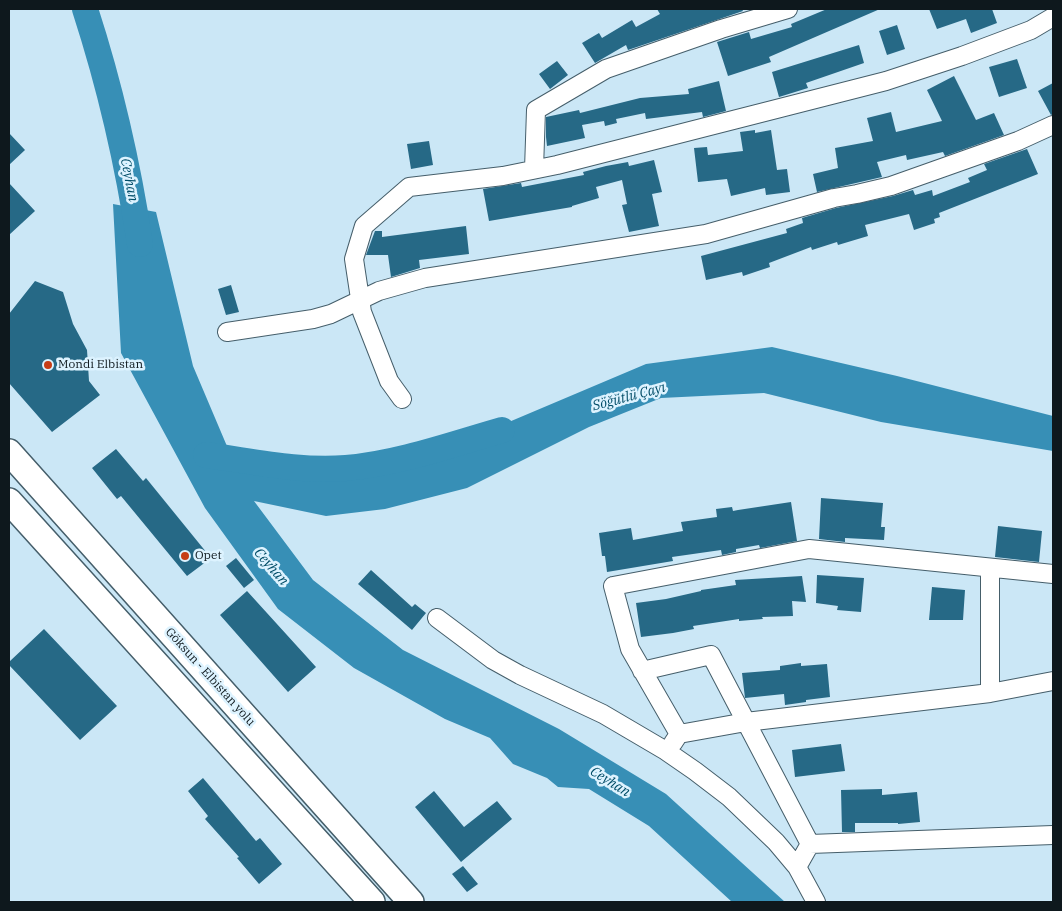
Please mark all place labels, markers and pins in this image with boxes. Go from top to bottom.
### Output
place label: Mondi Elbistan [58,358,143,372]
marker: Mondi Elbistan [42,359,54,371]
place label: Opet [195,549,222,563]
marker: Opet [179,550,191,562]

